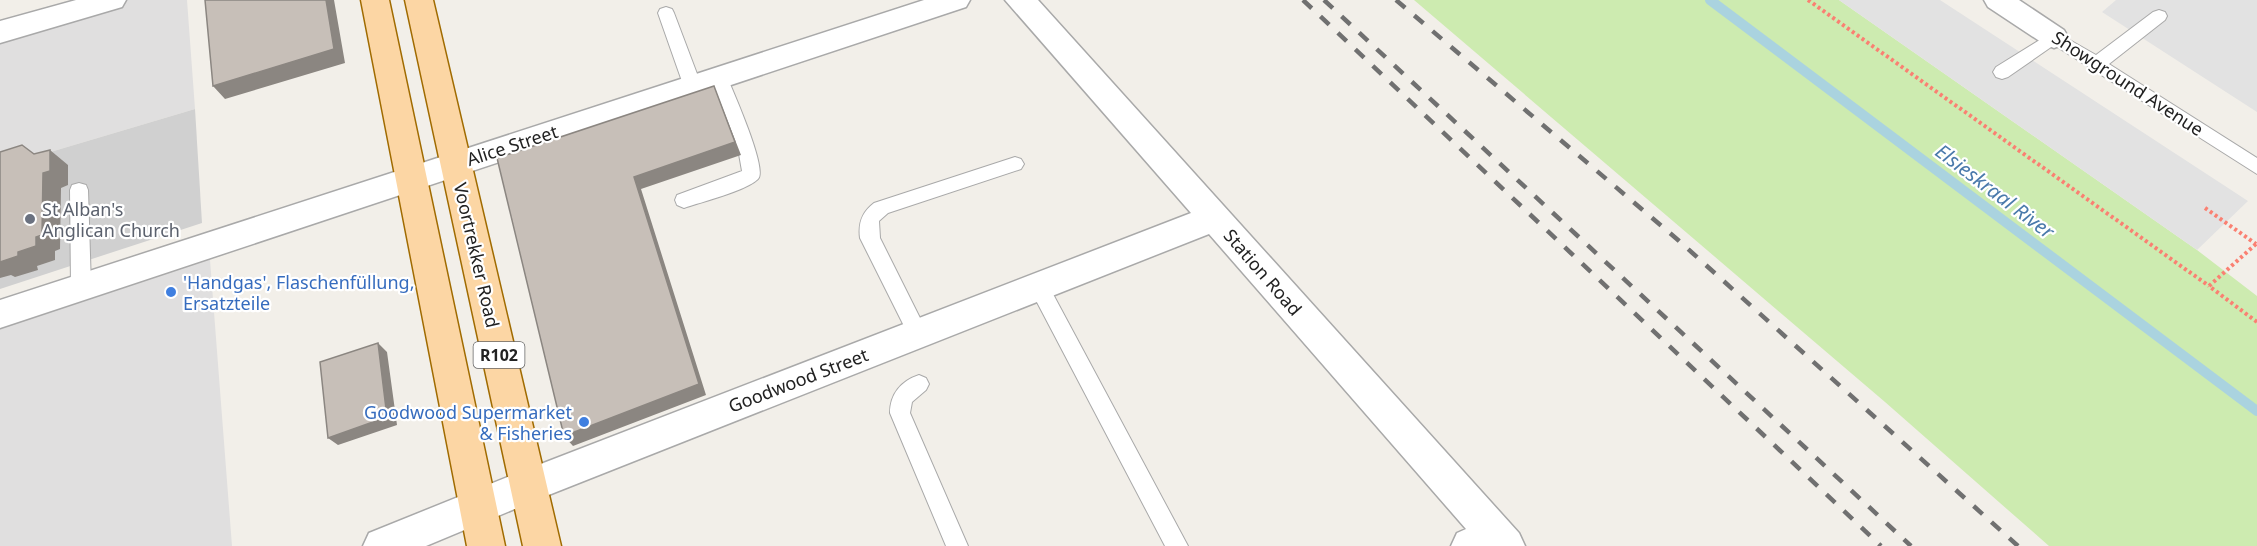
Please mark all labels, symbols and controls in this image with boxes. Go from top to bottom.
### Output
street label: Showground Avenue [2048,25,2208,141]
street label: Alice Street [463,119,561,171]
water label: Elsieskraal River [1930,137,2061,245]
street label: Voortrekker Road [449,180,505,330]
place label: St Alban's Anglican Church [42,197,180,242]
marker: St Alban's Anglican Church [23,212,37,226]
street label: Station Road [1219,224,1307,320]
place label: 'Handgas', Flaschenfüllung, Ersatzteile [183,270,415,315]
marker: 'Handgas', Flaschenfüllung, Ersatzteile [164,285,178,299]
road number: R102 [474,342,524,368]
street label: Goodwood Street [725,342,872,418]
place label: Goodwood Supermarket & Fisheries [364,400,572,445]
marker: Goodwood Supermarket & Fisheries [577,415,591,429]

